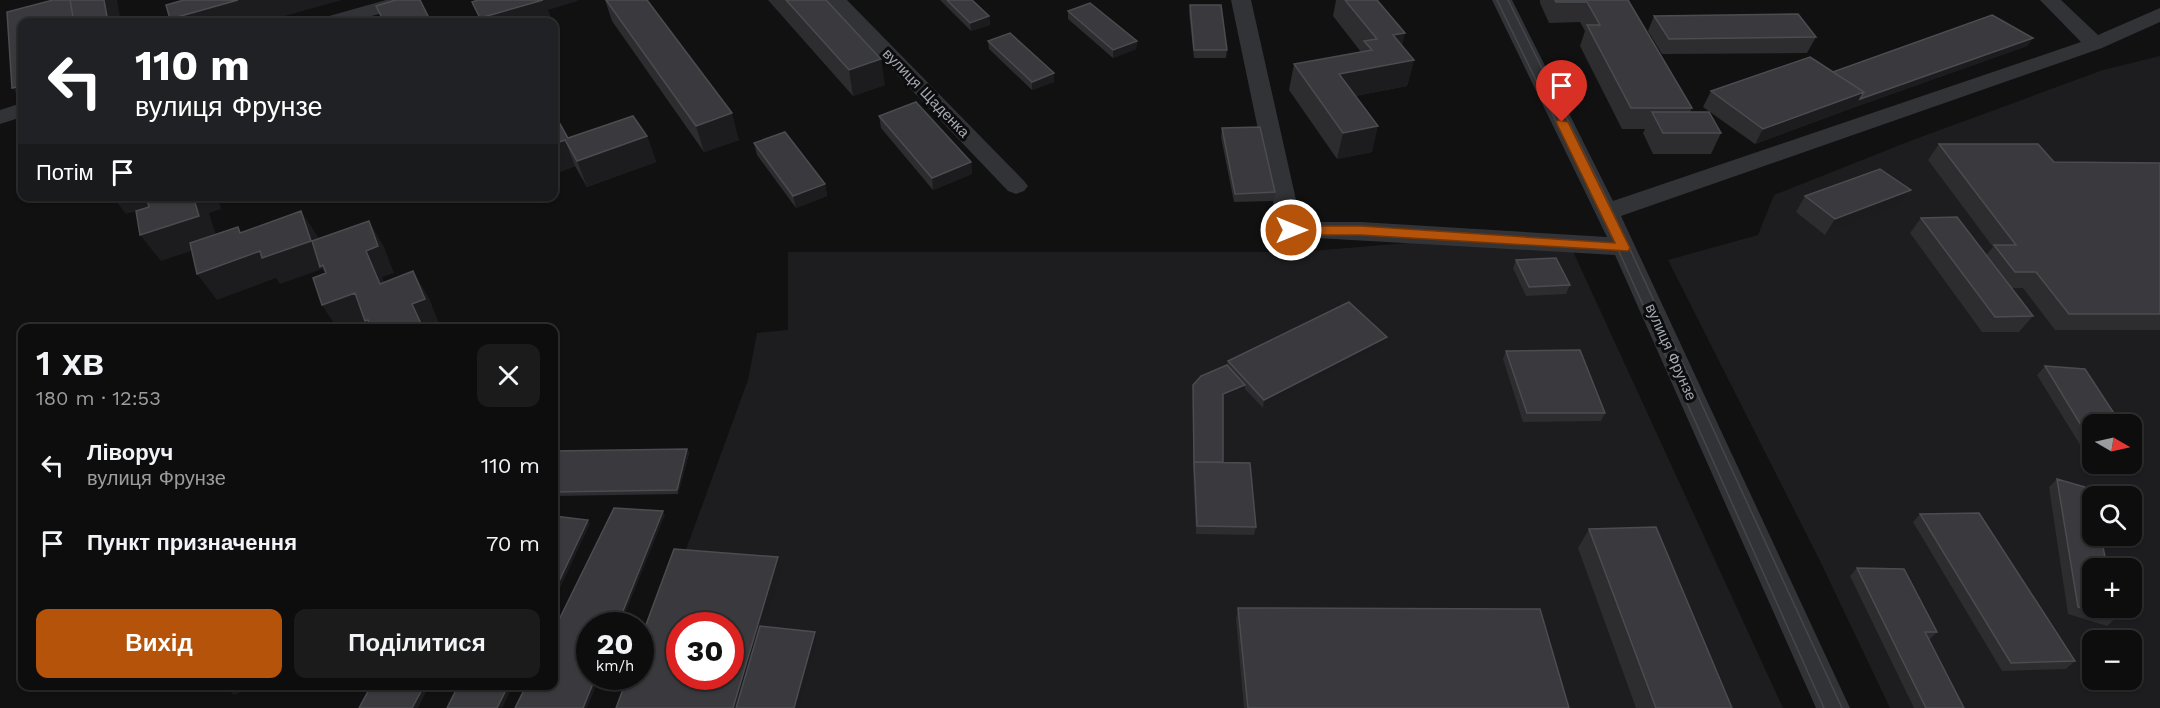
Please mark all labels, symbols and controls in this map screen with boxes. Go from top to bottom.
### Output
text: 110 m [135,41,250,90]
icon: left [36,42,114,120]
street label: вулиця Щаденка [879,45,974,142]
pin [1536,60,1587,122]
icon: arrive [1545,69,1578,102]
text: вулиця Фрунзе [135,91,323,123]
icon: arrive [106,156,139,189]
text: Потім [36,160,94,185]
position arrow [1259,198,1323,262]
street label: вулиця Фрунзе [1642,301,1700,403]
text: 1 хв [36,342,104,384]
button: close [477,344,540,407]
text: 180 m · 12:53 [36,386,161,410]
north arrow [2082,414,2142,474]
map controls [2082,414,2142,690]
text: Ліворуч [87,440,173,465]
icon: left [36,449,69,482]
text: 110 m [481,453,540,478]
text: вулиця Фрунзе [87,466,226,490]
button: search [2082,486,2142,546]
icon: arrive [36,527,69,560]
text: Пункт призначення [87,530,297,555]
text: 70 m [486,531,540,556]
button: + [2082,558,2142,618]
button: Вихід [36,609,282,678]
button: Поділитися [294,609,540,678]
speed limit sign: 30 [666,612,744,690]
text: 20 [596,626,634,661]
button: − [2082,630,2142,690]
text: km/h [596,657,634,675]

